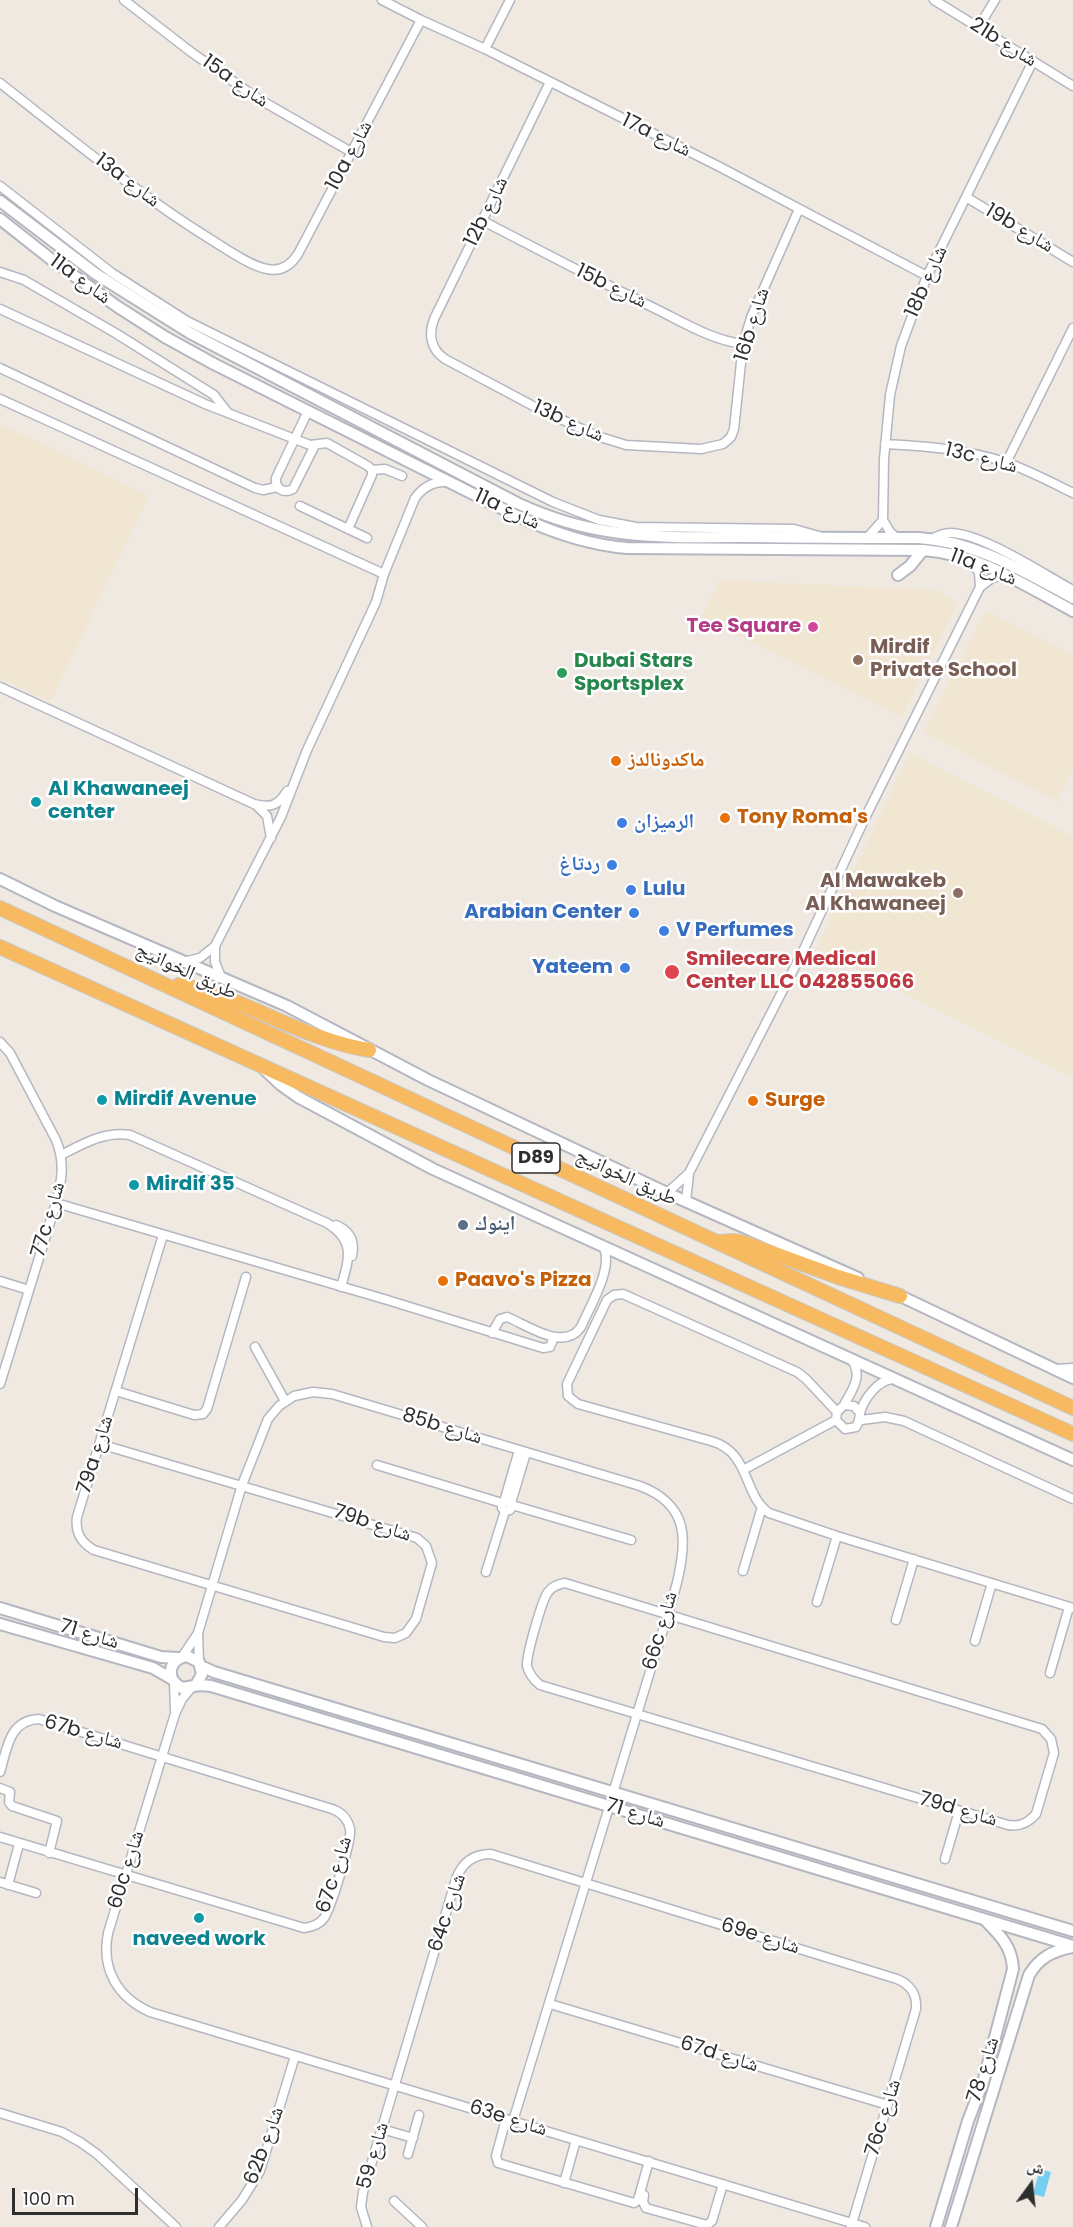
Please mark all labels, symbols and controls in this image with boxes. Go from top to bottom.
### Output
street label: 21b شارع [965,13,1041,73]
street label: 15a شارع [197,50,273,114]
street label: 17a شارع [617,109,695,163]
street label: 10a شارع [322,117,378,195]
street label: 13a شارع [90,149,164,213]
street label: 12b شارع [460,173,514,251]
street label: 19b شارع [980,199,1058,259]
street label: 18b شارع [901,242,953,322]
street label: 11a شارع [45,250,115,310]
street label: 15b شارع [572,260,650,314]
street label: 16b شارع [730,285,776,365]
street label: 13b شارع [529,396,607,448]
street label: 13c شارع [942,438,1020,480]
street label: 11a شارع [470,484,544,536]
street label: 11a شارع [946,544,1020,592]
place label: Tee Square [686,615,801,639]
marker: Tee Square [806,620,820,634]
place label: Mirdif Private School [870,636,1017,683]
place label: Dubai Stars Sportsplex [574,650,693,697]
marker: Mirdif Private School [851,653,865,667]
marker: Dubai Stars Sportsplex [555,666,569,680]
place label: ماكدونالدز [628,749,705,773]
marker: ماكدونالدز [609,754,623,768]
place label: Al Khawaneej center [48,778,189,825]
marker: Al Khawaneej center [29,795,43,809]
place label: Tony Roma's [737,806,868,830]
place label: الرميزان [634,811,694,835]
marker: Tony Roma's [718,811,732,825]
marker: الرميزان [615,816,629,830]
place label: ردتاغ [559,853,600,877]
marker: ردتاغ [605,858,619,872]
place label: Al Mawakeb Al Khawaneej [805,870,946,917]
place label: Lulu [643,878,685,902]
marker: Lulu [624,883,638,897]
marker: Al Mawakeb Al Khawaneej [951,886,965,900]
place label: Arabian Center [464,901,622,925]
marker: Arabian Center [627,906,641,920]
place label: V Perfumes [676,919,794,943]
marker: V Perfumes [657,924,671,938]
street label: طريق الخوانيج [132,938,240,1006]
place label: Smilecare Medical Center LLC 042855066 [686,948,914,995]
place label: Yateem [532,956,613,980]
marker: Yateem [618,961,632,975]
marker: Smilecare Medical Center LLC 042855066 [663,963,681,981]
place label: Mirdif Avenue [114,1088,257,1112]
place label: Surge [765,1089,825,1113]
marker: Mirdif Avenue [95,1093,109,1107]
marker: Surge [746,1094,760,1108]
road number: D89 [512,1143,560,1173]
street label: طريق الخوانيج [572,1144,680,1212]
place label: Mirdif 35 [146,1173,235,1197]
marker: Mirdif 35 [127,1178,141,1192]
street label: 77c شارع [27,1180,71,1260]
place label: اينوك [475,1213,515,1237]
marker: اينوك [456,1218,470,1232]
place label: Paavo's Pizza [455,1269,592,1293]
marker: Paavo's Pizza [436,1274,450,1288]
street label: 85b شارع [399,1404,485,1450]
street label: 79a شارع [73,1413,119,1497]
street label: 79b شارع [330,1500,414,1548]
street label: 66c شارع [638,1589,684,1673]
street label: شارع 71 [56,1615,122,1655]
street label: 67b شارع [41,1710,125,1756]
street label: 79d شارع [916,1787,1000,1833]
street label: شارع 71 [602,1794,668,1834]
street label: 60c شارع [104,1828,150,1912]
street label: 67c شارع [312,1834,358,1916]
street label: 64c شارع [424,1871,472,1955]
marker: naveed work [192,1911,206,1925]
street label: 69e شارع [718,1914,802,1960]
place label: naveed work [132,1928,266,1952]
street label: 67d شارع [677,2032,761,2078]
street label: شارع 78 [963,2035,1005,2105]
street label: 76c شارع [861,2077,907,2159]
street label: 63e شارع [466,2096,550,2142]
street label: 62b شارع [240,2104,290,2188]
street label: شارع 59 [353,2120,395,2192]
text: ش [1025,2154,1047,2180]
north arrow [1001,2155,1061,2215]
scale bar [15,2176,141,2214]
text: 100 m [23,2186,75,2211]

